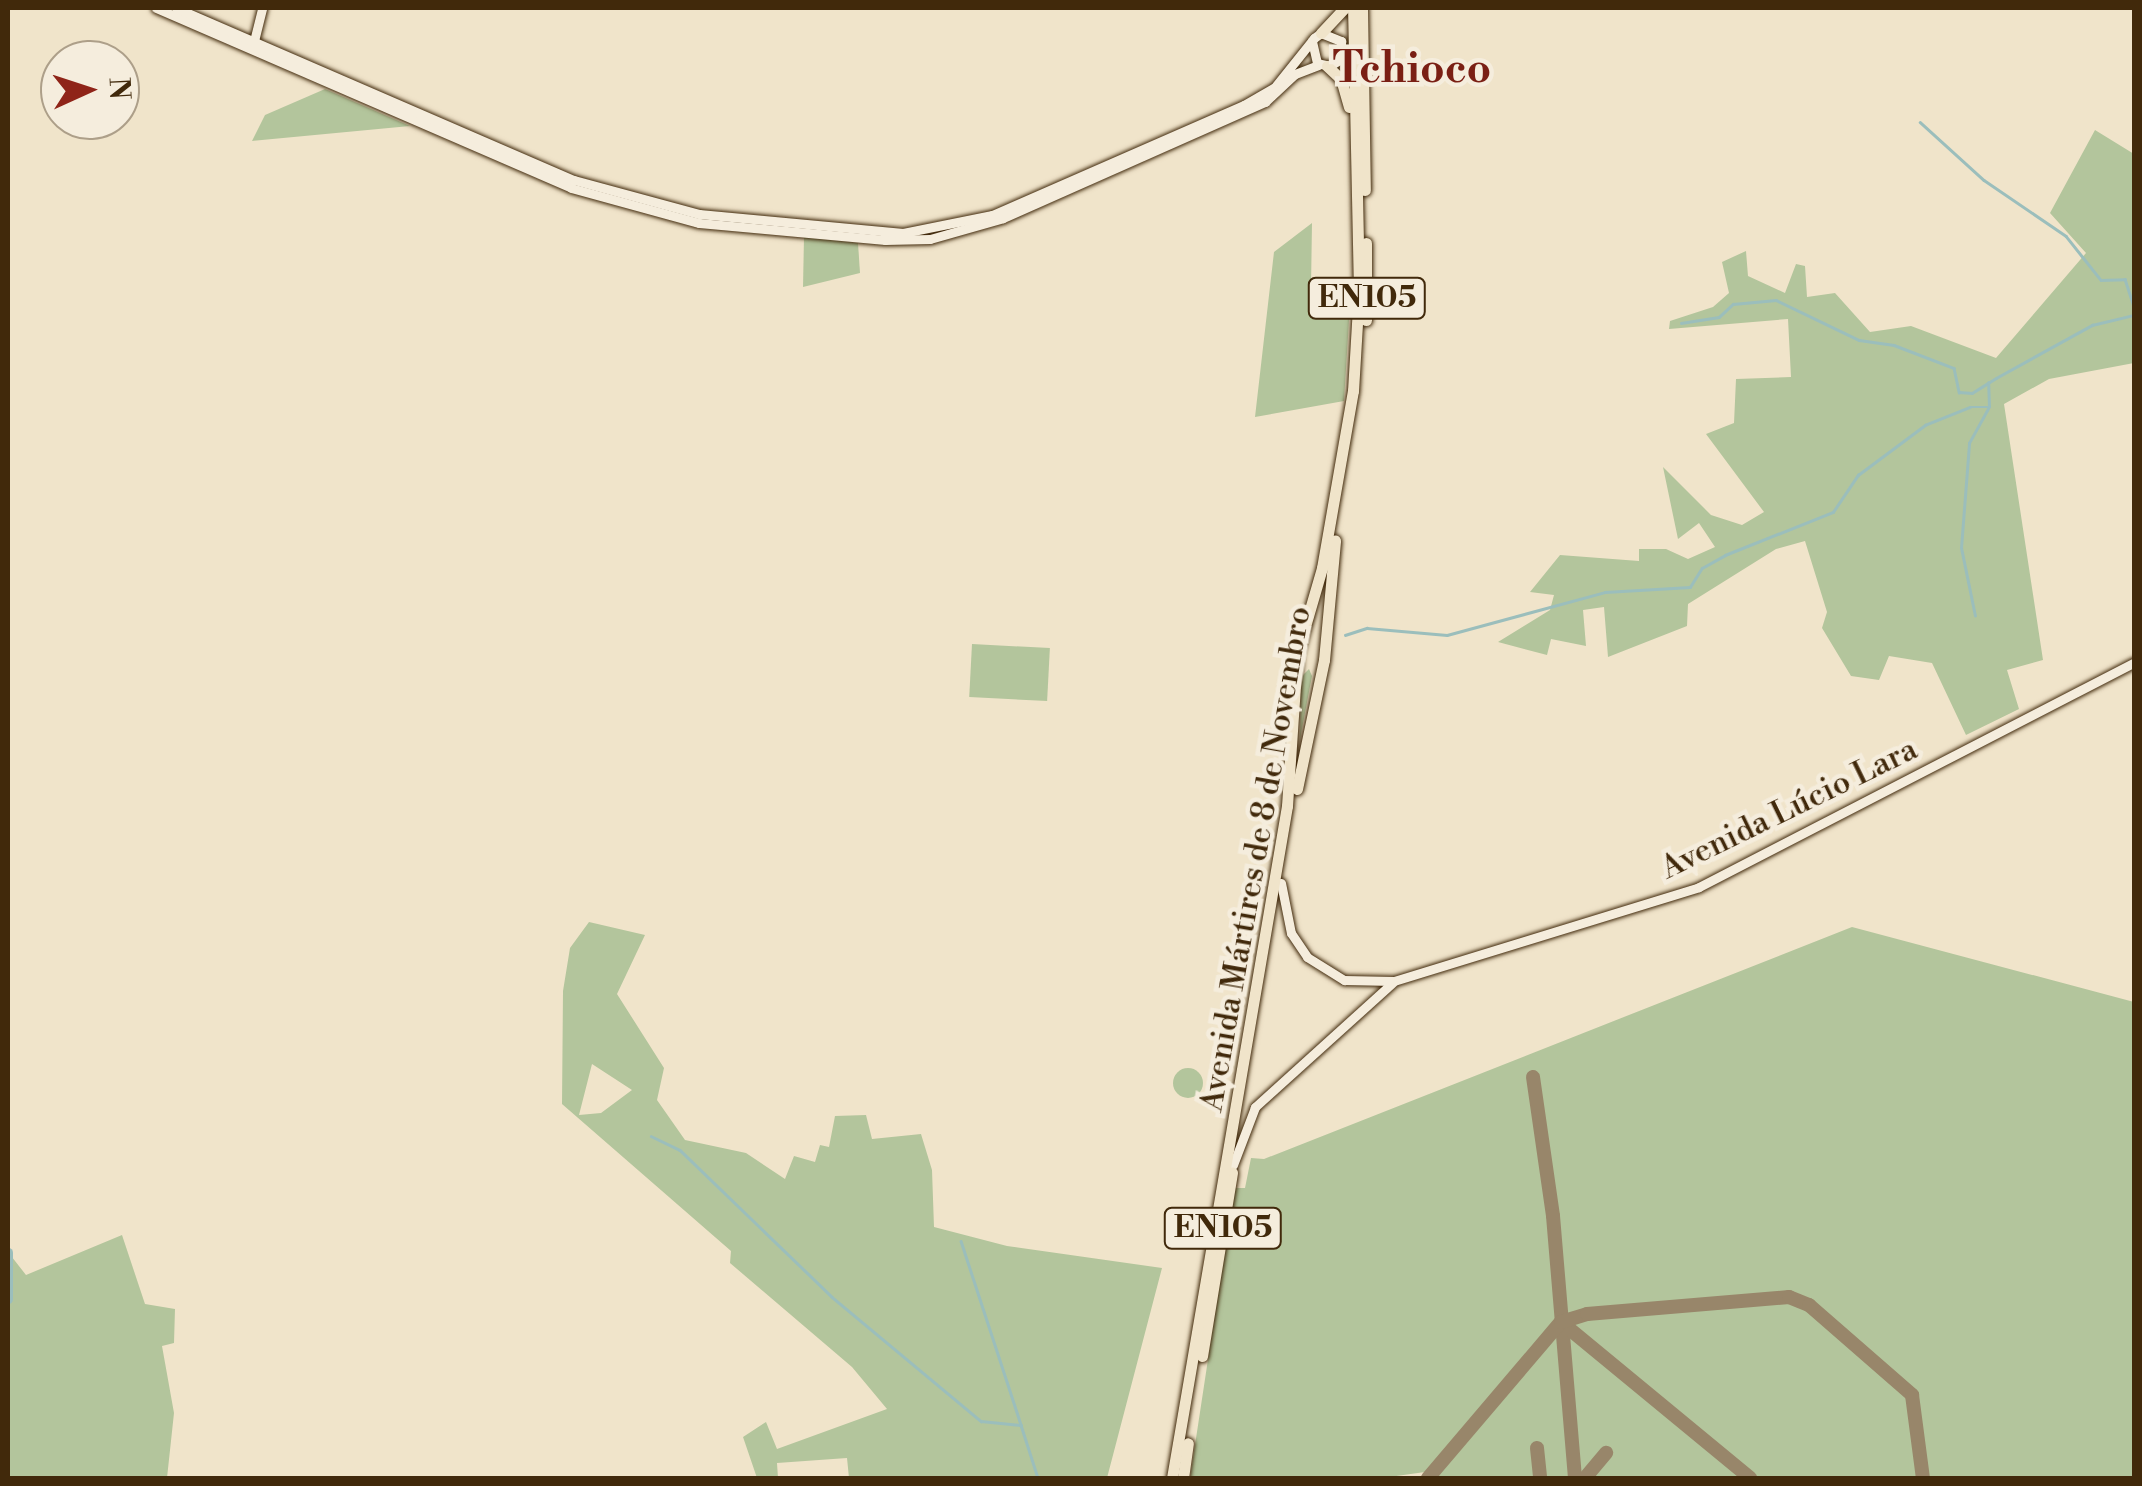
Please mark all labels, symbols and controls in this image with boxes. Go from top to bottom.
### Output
north arrow [40,40,140,140]
district label: Tchioco [1333,45,1491,95]
text: N [100,77,137,100]
road number: EN105 [1307,273,1427,323]
street label: Avenida Mártires de 8 de Novembro [1193,603,1319,1115]
street label: Avenida Lúcio Lara [1654,730,1924,888]
road number: EN105 [1163,1203,1283,1253]

